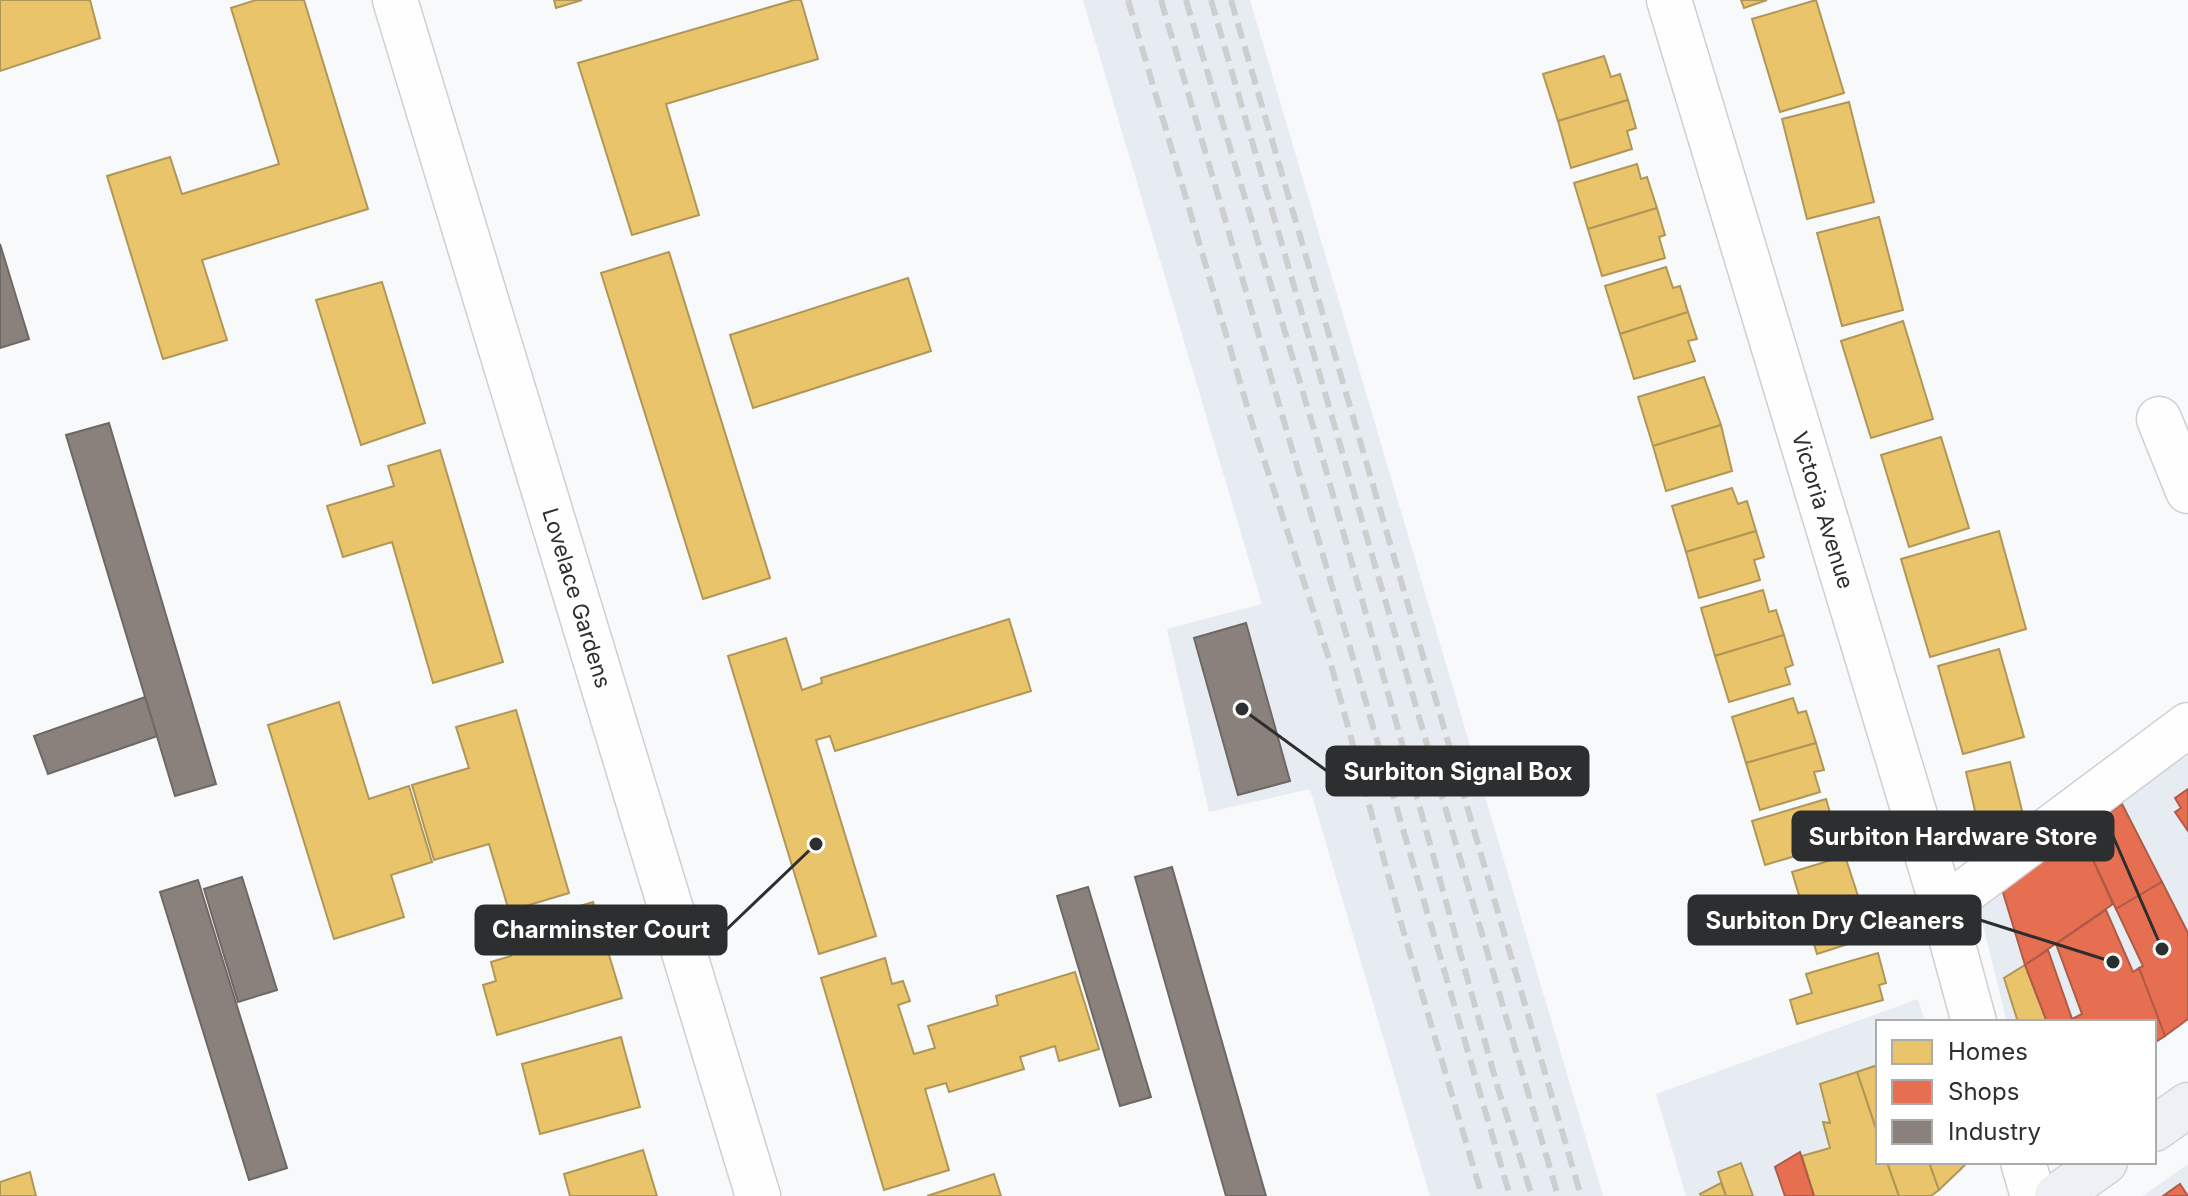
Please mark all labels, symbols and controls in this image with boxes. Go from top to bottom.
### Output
street label: Victoria Avenue [1787,428,1859,592]
street label: Lovelace Gardens [537,505,617,691]
callout: Surbiton Signal Box [1327,747,1588,795]
text: Surbiton Signal Box [1344,757,1572,786]
callout: Surbiton Hardware Store [1793,812,2113,860]
text: Surbiton Hardware Store [1809,822,2097,851]
callout: Surbiton Dry Cleaners [1689,896,1980,944]
callout: Charminster Court [476,906,726,954]
text: Surbiton Dry Cleaners [1705,906,1965,935]
text: Charminster Court [492,915,710,944]
legend [1876,1020,2156,1164]
text: Homes [1948,1037,2028,1066]
text: Shops [1948,1077,2019,1106]
text: Industry [1948,1117,2041,1146]

